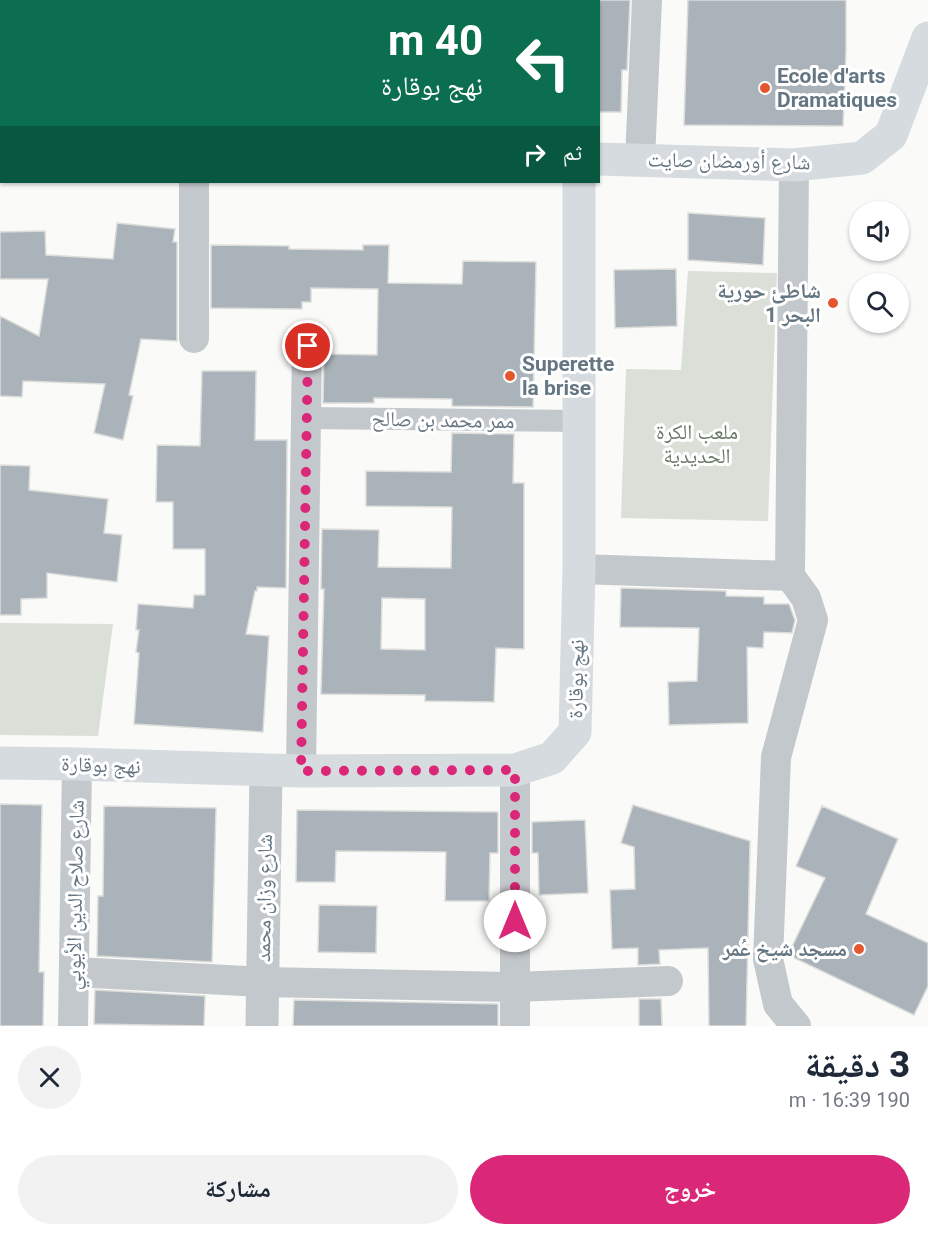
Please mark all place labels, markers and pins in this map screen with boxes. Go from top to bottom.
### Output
place label: Ecole d'arts Dramatiques [777,64,897,112]
marker: Ecole d'arts Dramatiques [758,81,772,95]
place label: شاطئ حورية البحر 1 [717,279,821,327]
marker: شاطئ حورية البحر 1 [826,296,840,310]
pin [282,320,333,371]
place label: Superette la brise [522,352,614,400]
marker: Superette la brise [503,369,517,383]
place label: مسجد شيخ عُمر [722,937,847,963]
marker: مسجد شيخ عُمر [852,942,866,956]

